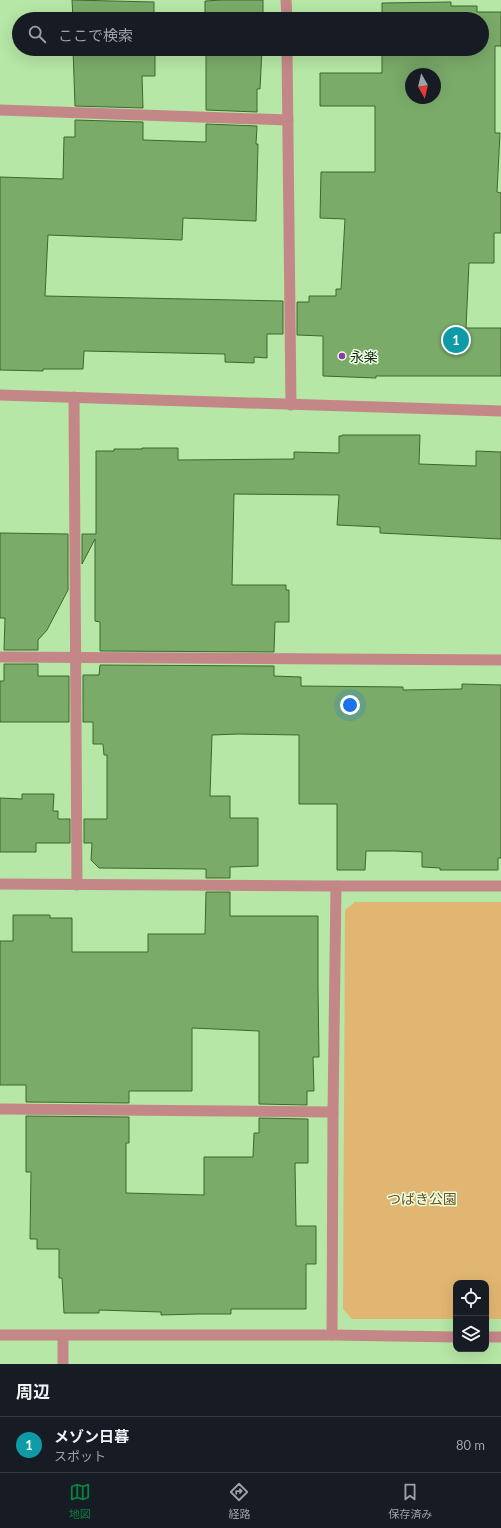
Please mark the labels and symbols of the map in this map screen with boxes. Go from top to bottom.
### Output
north arrow [405,68,441,104]
pin: 1 [443,325,469,355]
place label: 永楽 [350,348,378,365]
marker: 永楽 [337,351,347,361]
your location [340,695,360,715]
park label: つばき公園 [387,1190,457,1207]

